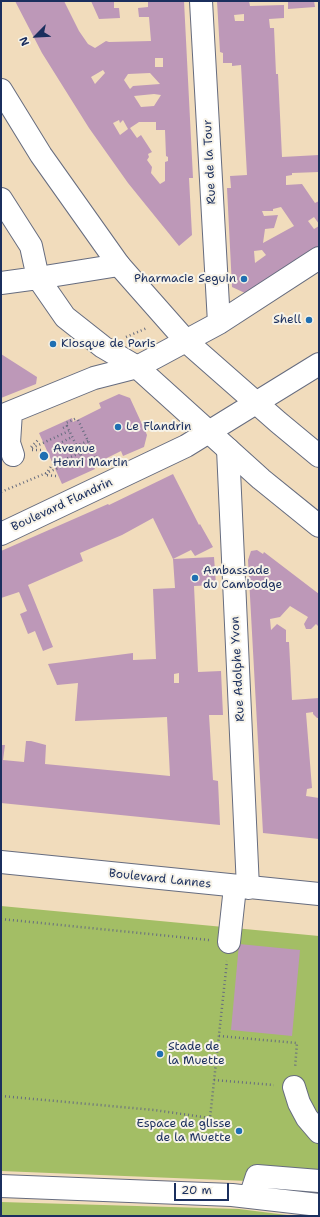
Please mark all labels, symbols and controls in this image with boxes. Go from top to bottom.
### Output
north arrow [16,16,56,56]
text: N [16,34,33,48]
street label: Rue de la Tour [201,119,219,205]
place label: Pharmacie Seguin [134,272,236,286]
marker: Pharmacie Seguin [239,274,249,284]
place label: Shell [273,313,301,327]
marker: Shell [304,315,314,325]
place label: Kiosque de Paris [61,337,156,351]
marker: Kiosque de Paris [48,339,58,349]
place label: Le Flandrin [126,420,191,434]
marker: Le Flandrin [113,422,123,432]
place label: Avenue Henri Martin [53,442,128,470]
marker: Avenue Henri Martin [38,450,50,462]
street label: Boulevard Flandrin [9,475,115,535]
place label: Ambassade du Cambodge [203,564,282,592]
marker: Ambassade du Cambodge [190,573,200,583]
street label: Rue Adolphe Yvon [228,616,248,722]
street label: Boulevard Lannes [108,866,212,892]
place label: Stade de la Muette [168,1040,225,1068]
marker: Stade de la Muette [155,1049,165,1059]
place label: Espace de glisse de la Muette [136,1117,231,1145]
marker: Espace de glisse de la Muette [234,1126,244,1136]
scale bar [176,1175,231,1201]
text: 20 m [181,1182,212,1198]

